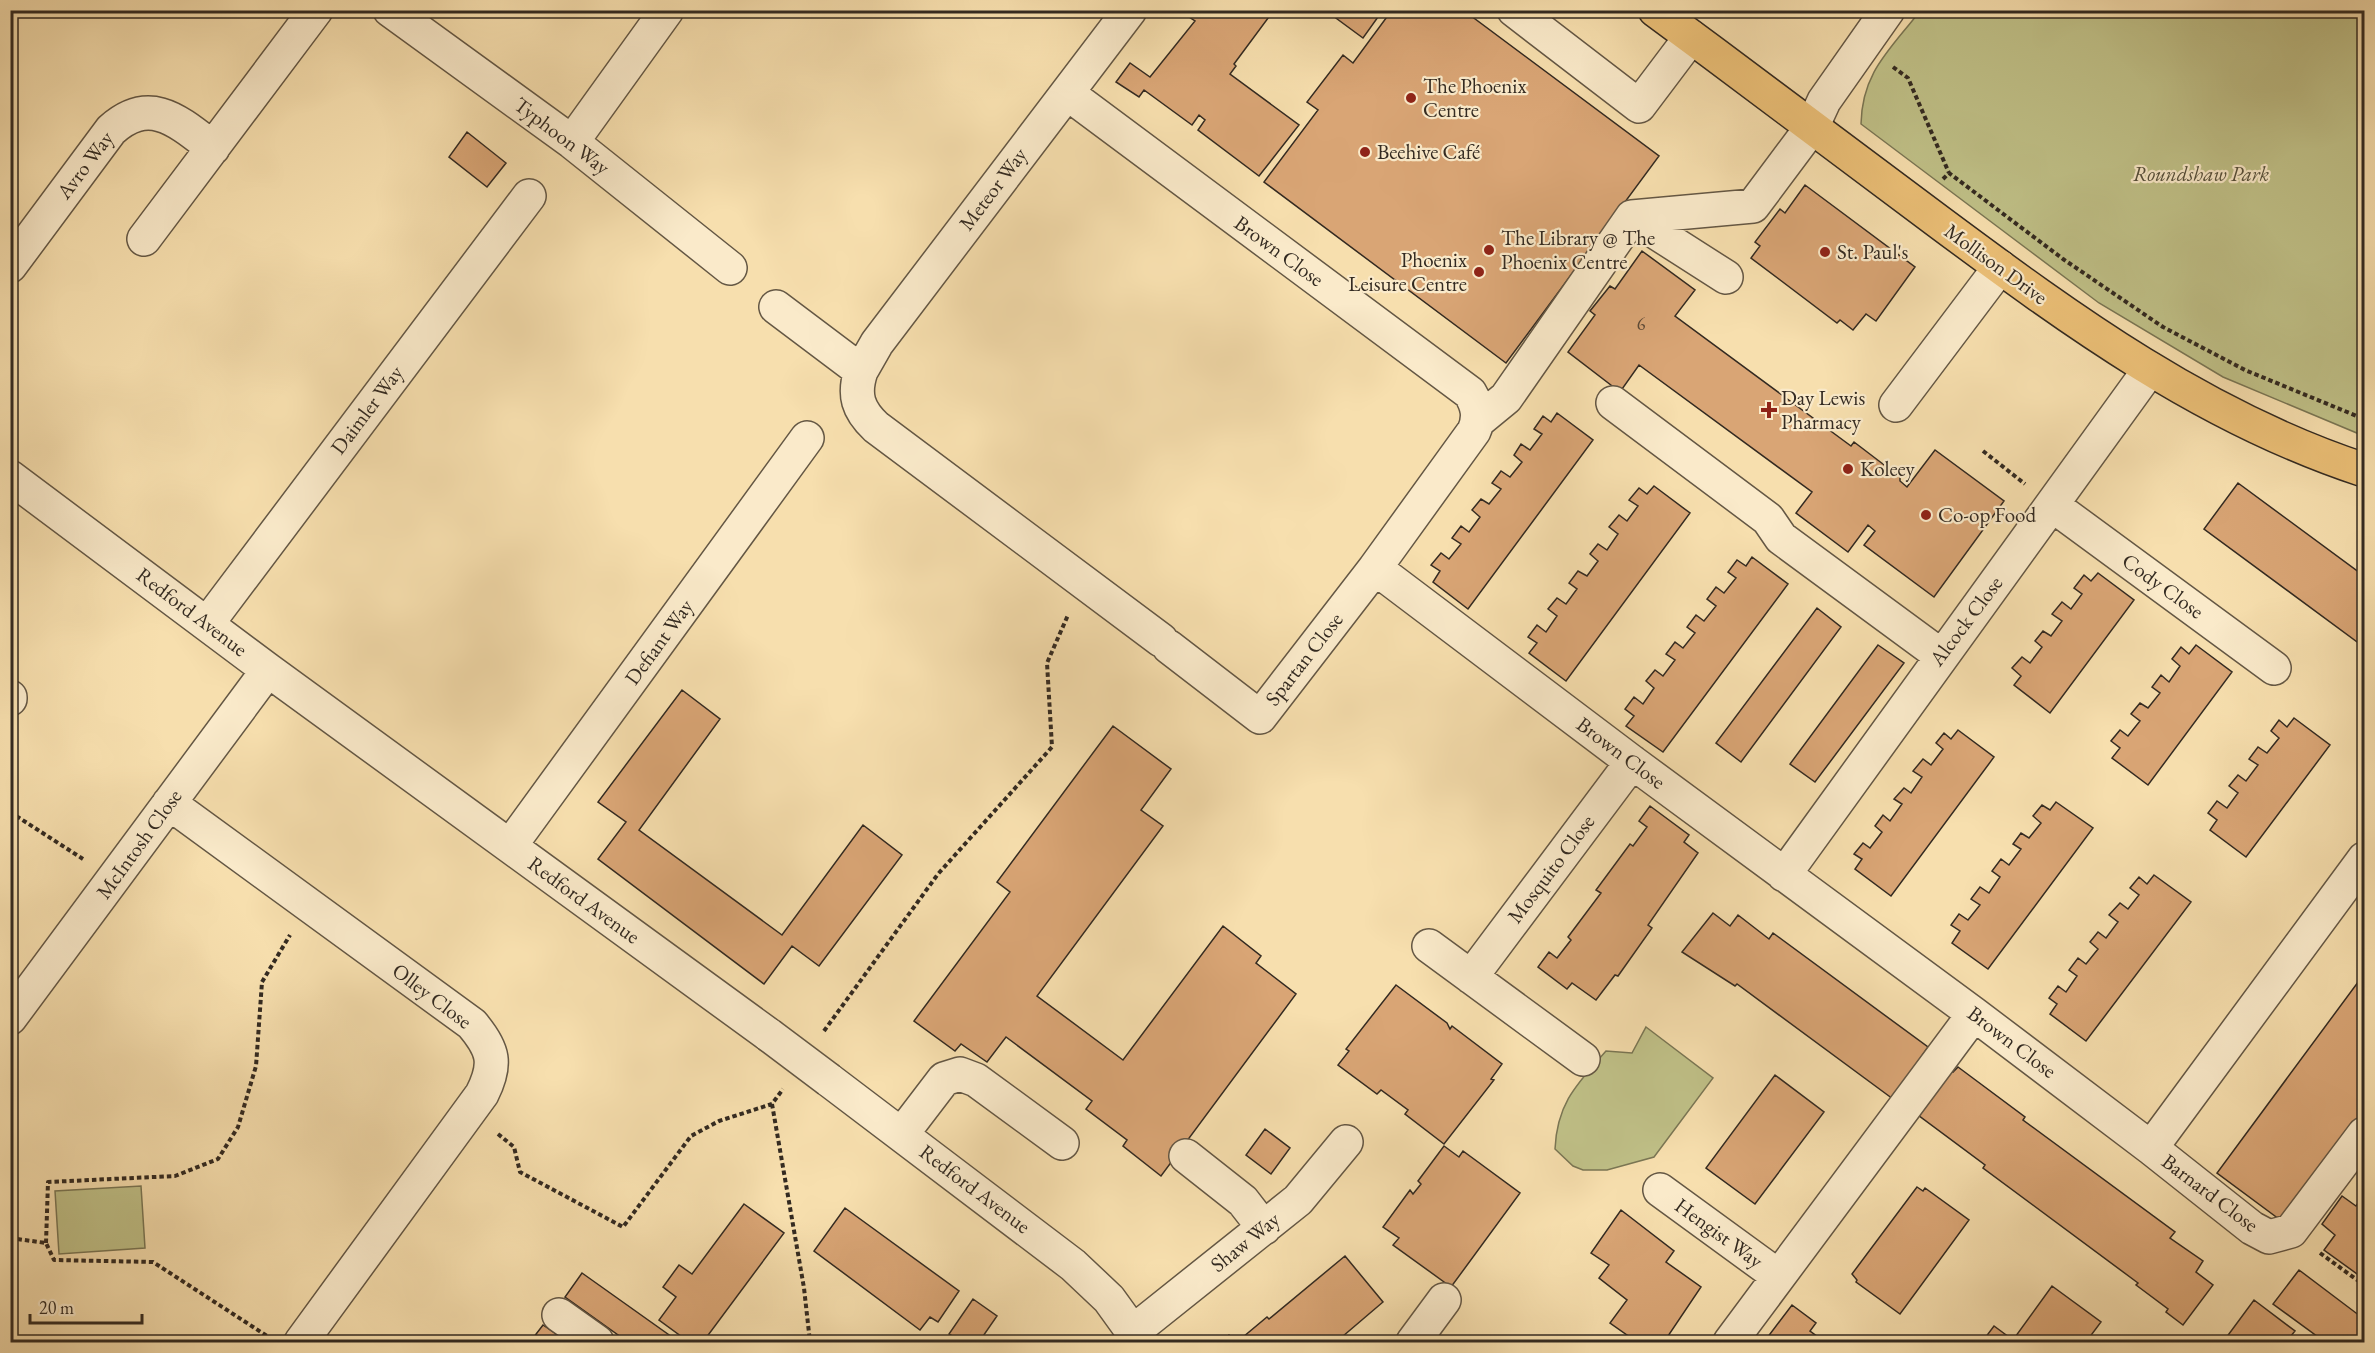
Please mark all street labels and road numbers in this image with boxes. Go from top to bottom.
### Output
street label: Typhoon Way [509,91,616,181]
street label: Avro Way [50,125,119,205]
street label: Meteor Way [953,141,1033,236]
street label: Brown Close [1229,209,1329,292]
street label: Mollison Drive [1939,217,2053,310]
street label: Daimler Way [324,359,409,460]
street label: Cody Close [2117,547,2210,624]
street label: Redford Avenue [131,561,253,662]
street label: Alcock Close [1922,570,2008,672]
street label: Defiant Way [618,593,699,690]
street label: Spartan Close [1259,607,1348,711]
street label: Brown Close [1571,710,1671,795]
street label: McIntosh Close [90,783,188,904]
street label: Mosquito Close [1501,809,1600,928]
street label: Redford Avenue [523,850,646,949]
street label: Olley Close [387,957,478,1034]
street label: Brown Close [1962,999,2062,1084]
street label: Redford Avenue [914,1138,1036,1239]
street label: Barnard Close [2157,1147,2264,1238]
street label: Hengist Way [1670,1192,1769,1274]
street label: Shaw Way [1204,1205,1286,1278]

